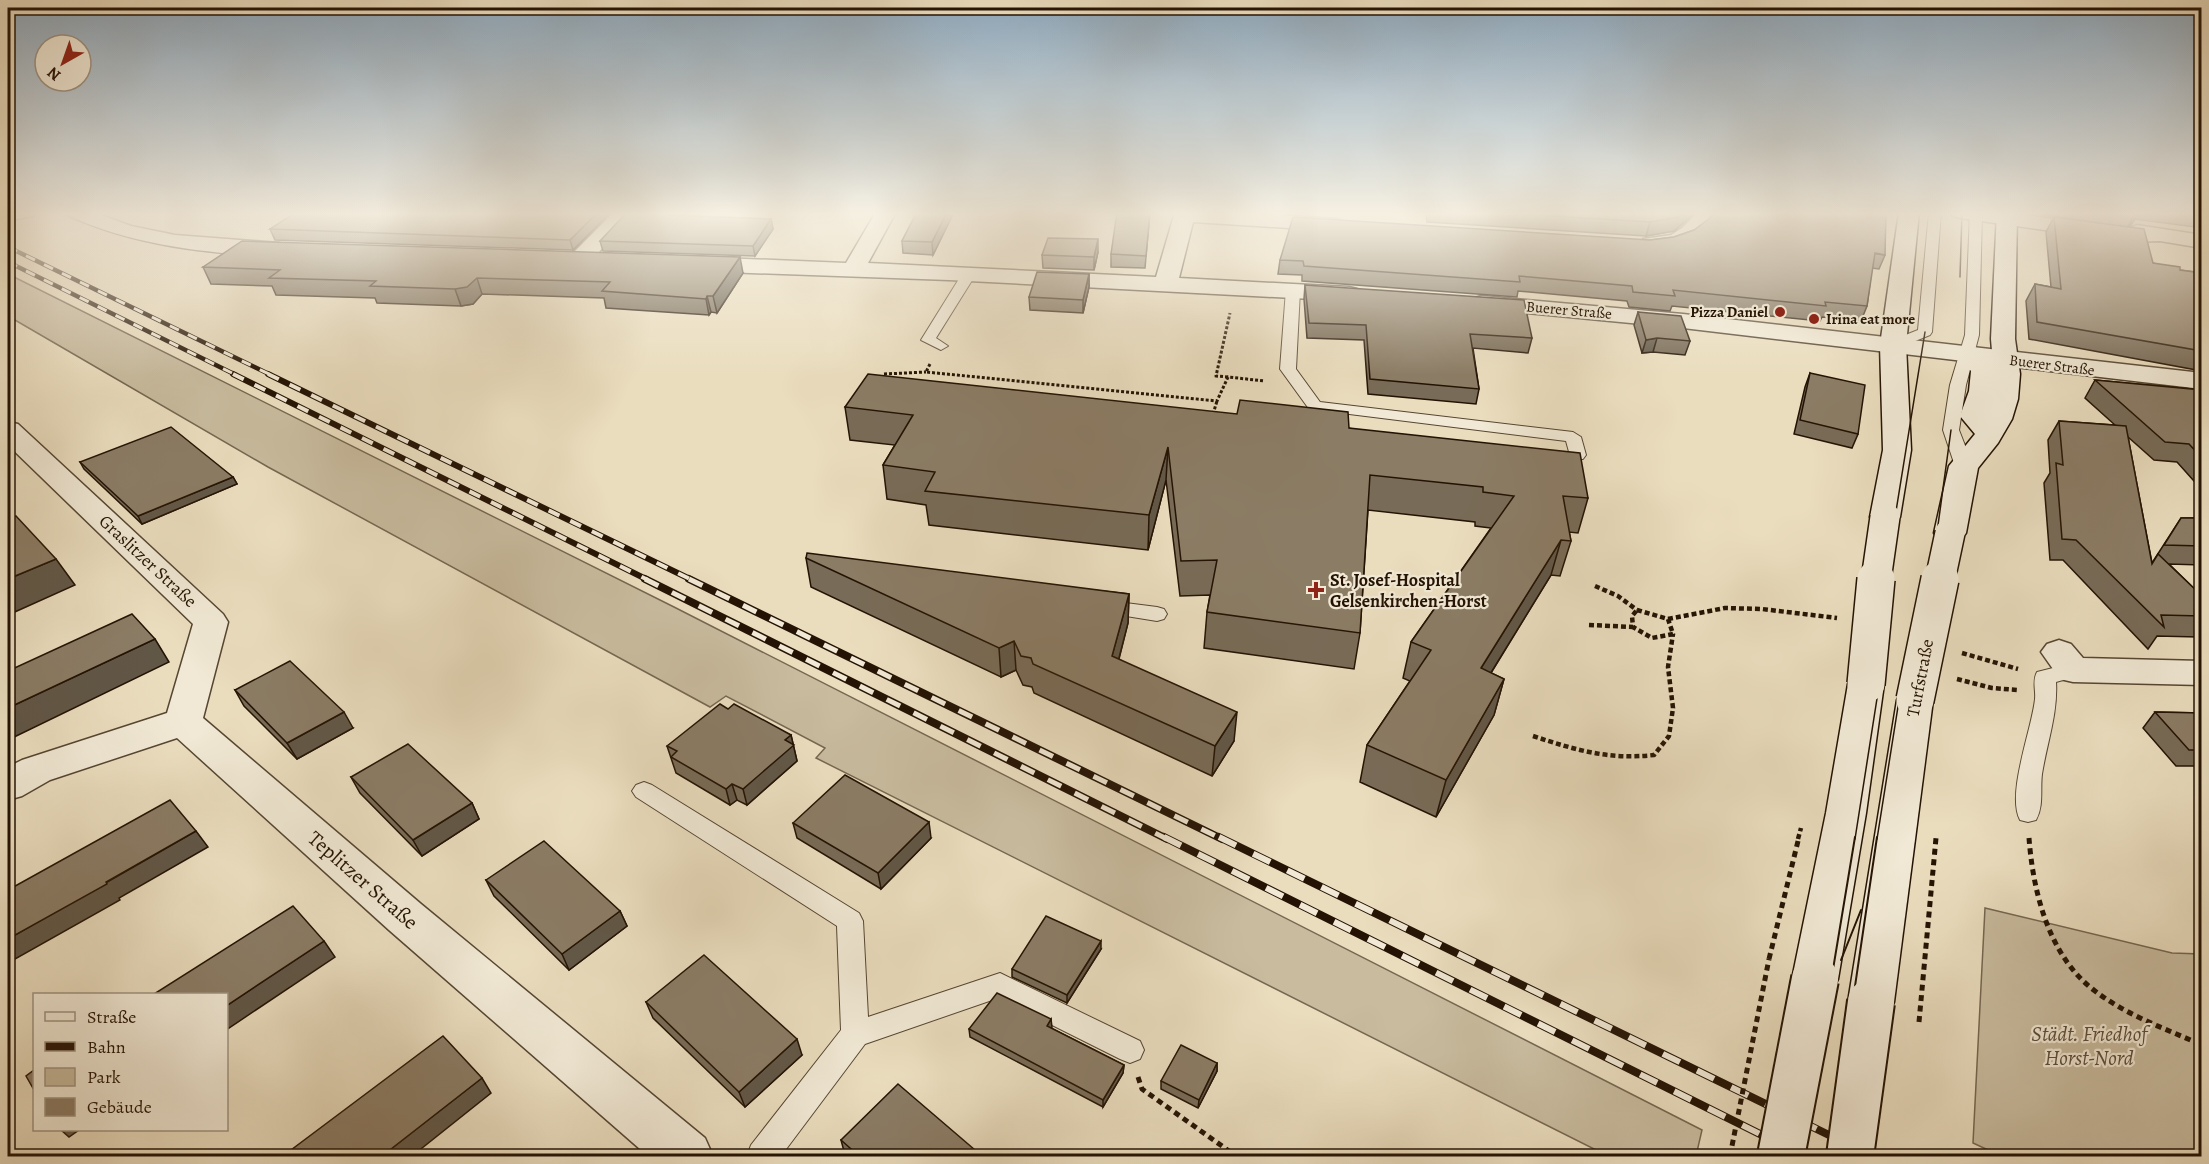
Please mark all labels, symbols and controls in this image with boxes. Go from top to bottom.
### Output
north arrow [33,33,93,93]
text: N [42,61,66,86]
street label: Buerer Straße [1525,296,1613,324]
place label: Pizza Daniel [1690,302,1768,322]
marker: Pizza Daniel [1773,305,1787,319]
place label: Irina eat more [1826,309,1915,329]
marker: Irina eat more [1807,312,1821,326]
street label: Buerer Straße [2008,350,2096,380]
street label: Graslitzer Straße [94,509,202,613]
place label: St. Josef-Hospital Gelsenkirchen-Horst [1330,568,1487,613]
marker: St. Josef-Hospital Gelsenkirchen-Horst [1307,581,1325,599]
street label: Turfstraße [1901,637,1939,719]
street label: Teplitzer Straße [302,824,424,936]
legend [33,993,228,1131]
text: Straße [87,1005,136,1029]
park label: Städt. Friedhof Horst-Nord [2031,1020,2151,1072]
text: Bahn [87,1035,126,1059]
text: Park [87,1065,121,1089]
text: Gebäude [87,1095,152,1119]

